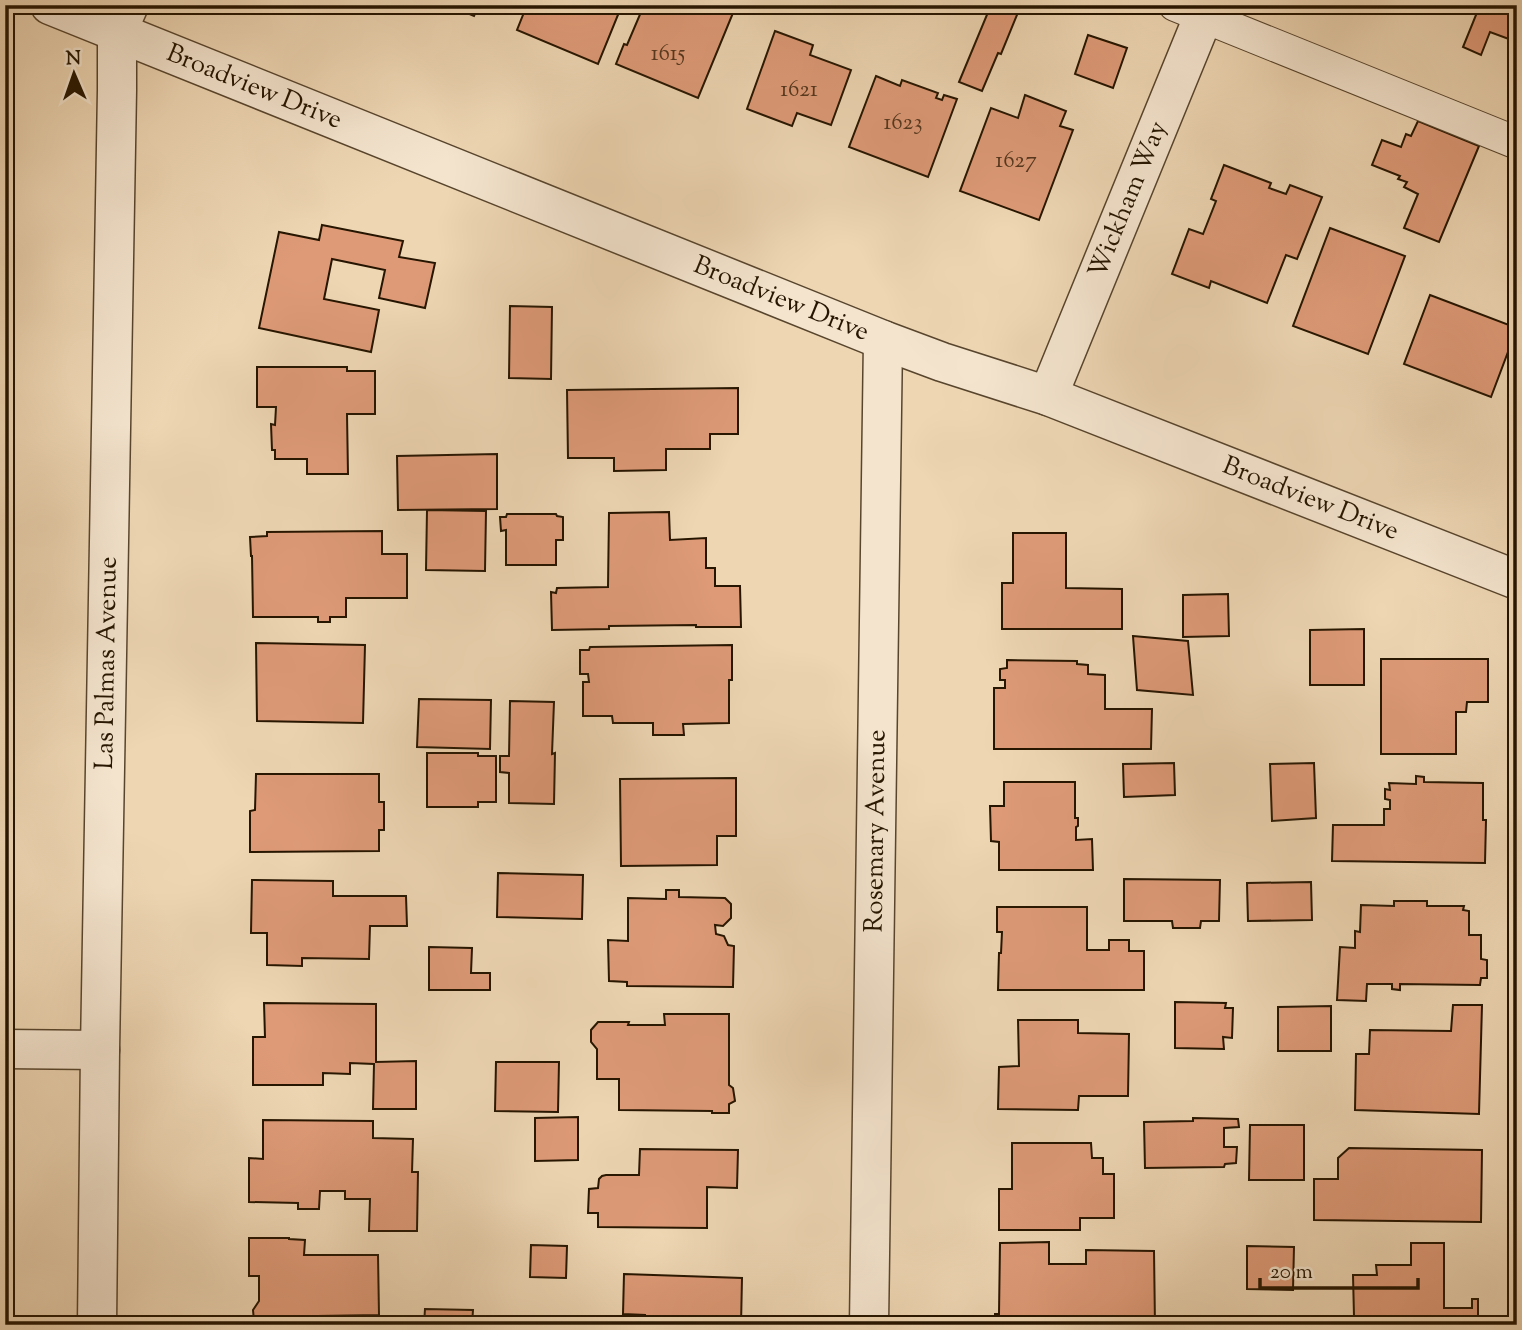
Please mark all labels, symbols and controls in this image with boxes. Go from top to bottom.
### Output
street label: Broadview Drive [161,35,348,139]
north arrow [38,38,108,108]
house number: 1615 [651,38,685,71]
text: N [65,46,82,73]
house number: 1621 [780,74,818,107]
house number: 1623 [883,107,923,140]
street label: Wickham Way [1080,116,1177,284]
house number: 1627 [995,145,1037,178]
street label: Broadview Drive [688,247,875,351]
street label: Broadview Drive [1217,448,1404,550]
street label: Las Palmas Avenue [86,556,127,770]
street label: Rosemary Avenue [856,729,896,933]
scale bar [1260,1246,1417,1290]
text: 20 m [1270,1258,1313,1288]

